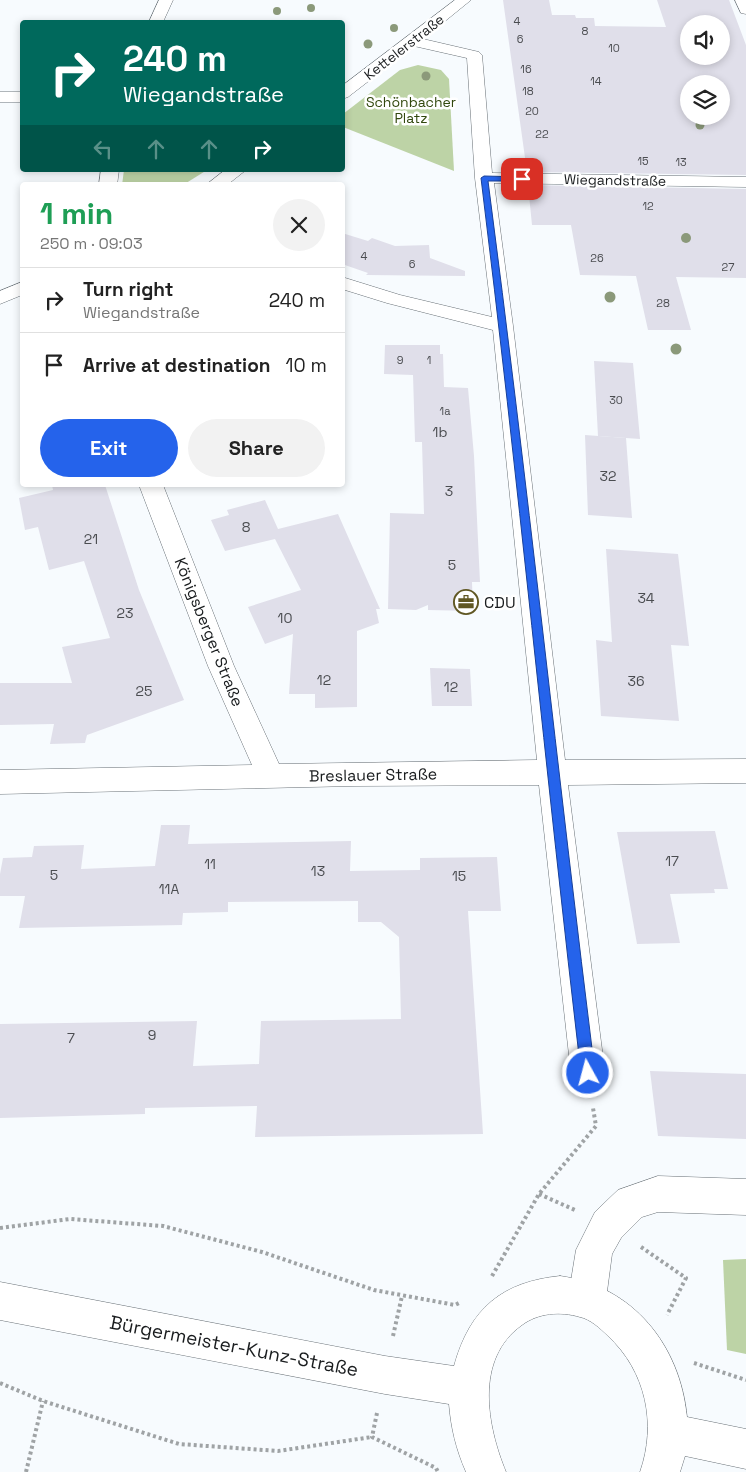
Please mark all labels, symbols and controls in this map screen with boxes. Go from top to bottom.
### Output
street label: Kettelerstraße [360,10,448,84]
house number: 4 [514,14,521,28]
map controls [680,15,730,125]
button: sound [680,15,730,65]
house number: 8 [582,24,589,38]
house number: 6 [517,32,524,46]
text: 240 m [123,37,227,81]
icon: right [40,40,105,105]
house number: 10 [608,41,620,55]
house number: 16 [520,62,532,76]
house number: 14 [590,74,602,88]
button: layers [680,75,730,125]
text: Wiegandstraße [123,80,284,108]
house number: 18 [522,84,534,98]
park label: Schönbacher Platz [366,93,456,127]
house number: 20 [525,104,539,118]
house number: 22 [535,127,549,141]
icon: left [89,135,117,163]
icon: ahead [142,135,170,163]
icon: ahead [195,135,223,163]
icon: right [248,135,276,163]
house number: 15 [637,154,649,168]
house number: 13 [675,155,687,169]
pin [501,158,543,200]
icon: arrive [508,165,536,193]
street label: Wiegandstraße [564,170,666,190]
text: 1 min [40,194,113,233]
button: close [273,199,325,251]
house number: 12 [642,199,654,213]
text: 250 m · 09:03 [40,233,143,254]
house number: 4 [361,249,368,263]
house number: 26 [590,251,604,265]
house number: 6 [409,257,416,271]
house number: 27 [722,260,734,274]
text: Turn right [83,277,173,302]
icon: right [40,286,68,314]
text: 240 m [269,288,325,313]
house number: 28 [656,296,670,310]
text: Wiegandstraße [83,302,200,323]
icon: arrive [40,351,68,379]
text: Arrive at destination [83,353,271,378]
text: 10 m [286,353,327,378]
house number: 9 [397,353,404,367]
house number: 1 [427,353,431,367]
house number: 30 [609,393,623,407]
house number: 1a [440,404,451,418]
button: Exit [40,419,178,477]
button: Share [188,419,325,477]
house number: 1b [433,423,447,441]
house number: 32 [600,467,616,485]
house number: 3 [445,482,453,500]
house number: 8 [242,518,251,536]
house number: 21 [84,530,98,548]
street label: Königsberger Straße [170,554,248,710]
house number: 5 [448,556,456,574]
office icon: CDU [453,589,479,615]
house number: 34 [637,589,655,607]
place label: CDU [484,592,516,613]
house number: 23 [117,604,133,622]
house number: 10 [278,609,292,627]
house number: 12 [317,671,331,689]
house number: 36 [627,672,645,690]
house number: 12 [444,678,458,696]
house number: 25 [136,682,152,700]
street label: Breslauer Straße [309,763,437,787]
house number: 17 [665,852,679,870]
house number: 11 [204,855,216,873]
house number: 13 [311,862,325,880]
house number: 5 [50,866,58,884]
house number: 15 [452,867,466,885]
house number: 11A [159,880,179,898]
house number: 9 [148,1026,156,1044]
house number: 7 [67,1029,75,1047]
position arrow [561,1046,613,1098]
street label: Bürgermeister-Kunz-Straße [108,1310,360,1382]

